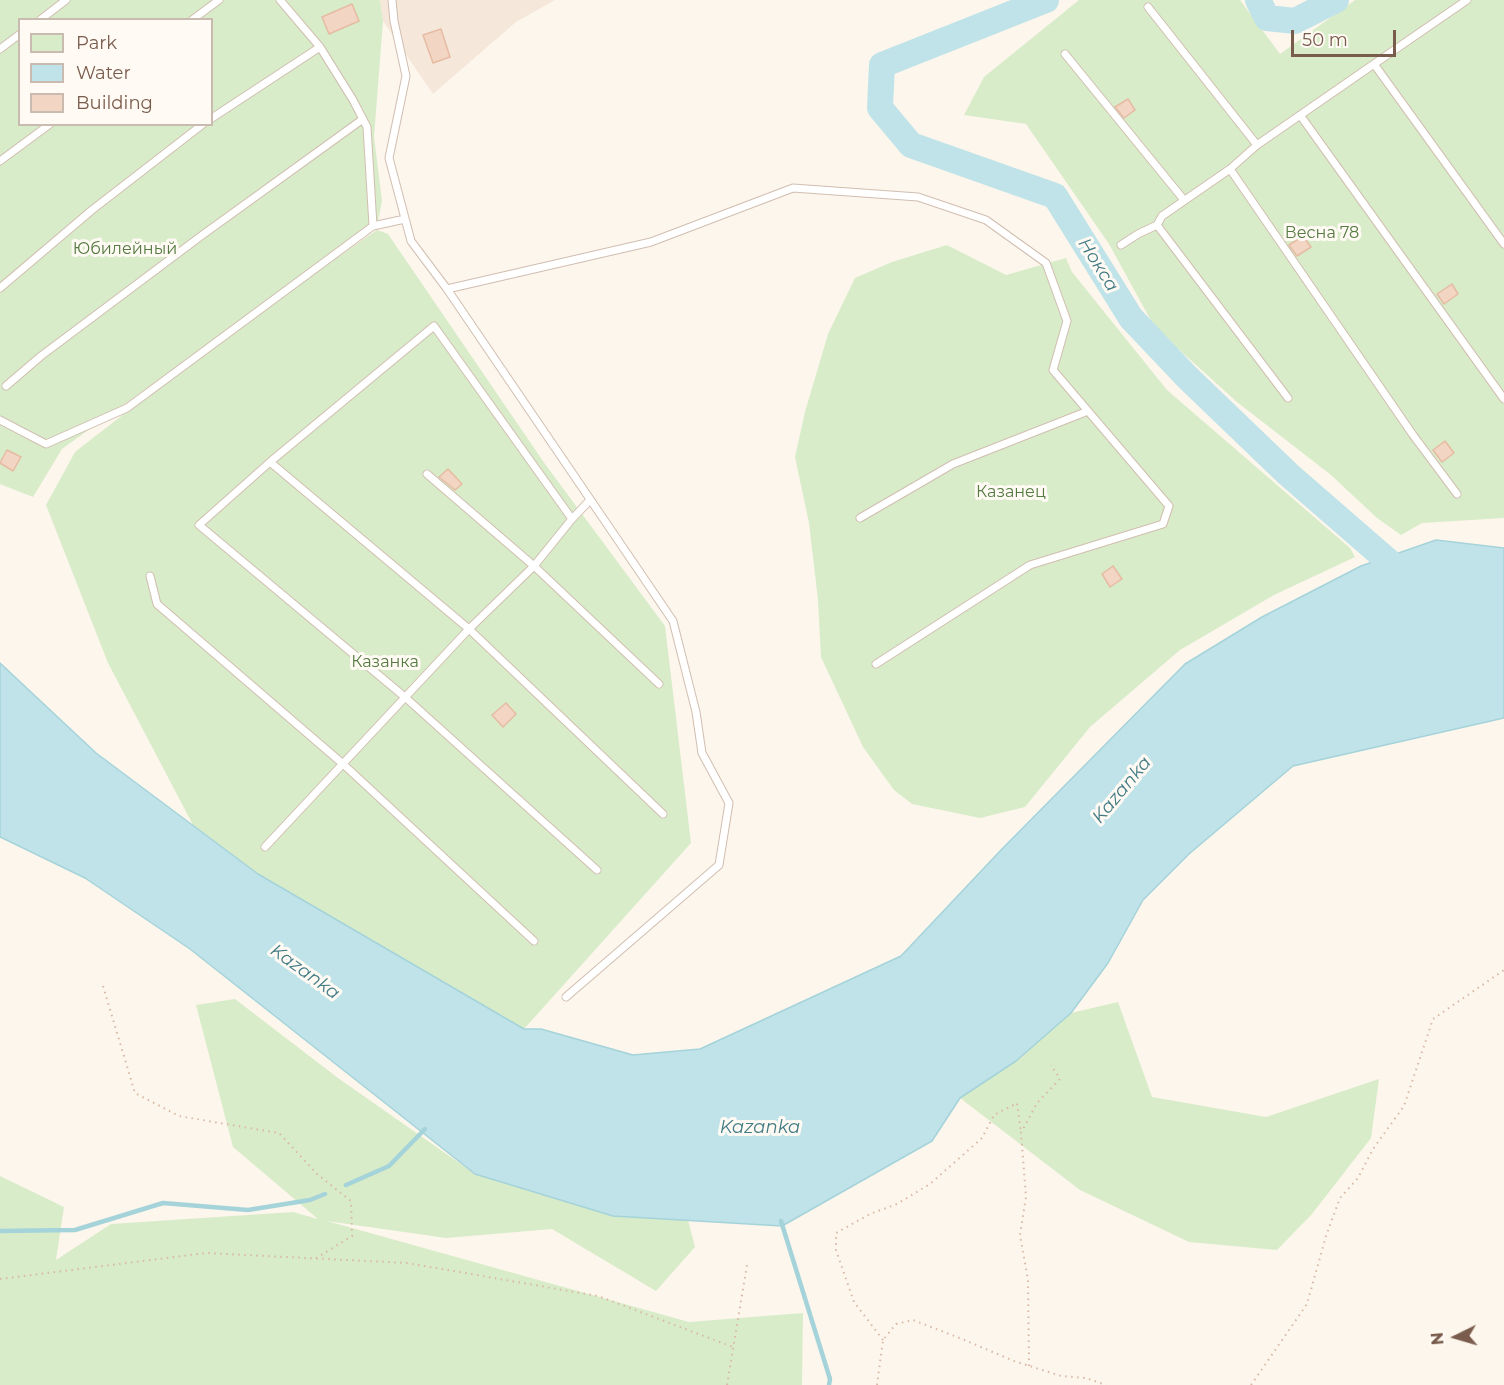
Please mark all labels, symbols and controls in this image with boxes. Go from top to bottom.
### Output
legend [18,18,213,126]
scale bar [1294,18,1399,56]
text: 50 m [1302,29,1348,51]
text: Park [76,32,117,54]
text: Water [76,62,131,84]
text: Building [76,92,153,114]
park label: Весна 78 [1285,223,1359,243]
water label: Нокса [1073,234,1123,296]
park label: Юбилейный [73,239,177,259]
park label: Казанец [976,482,1046,502]
park label: Казанка [351,652,419,672]
water label: Kazanka [1088,752,1156,828]
water label: Kazanka [266,940,344,1004]
water label: Kazanka [720,1117,800,1139]
north arrow [1426,1307,1486,1367]
text: N [1428,1331,1448,1346]

